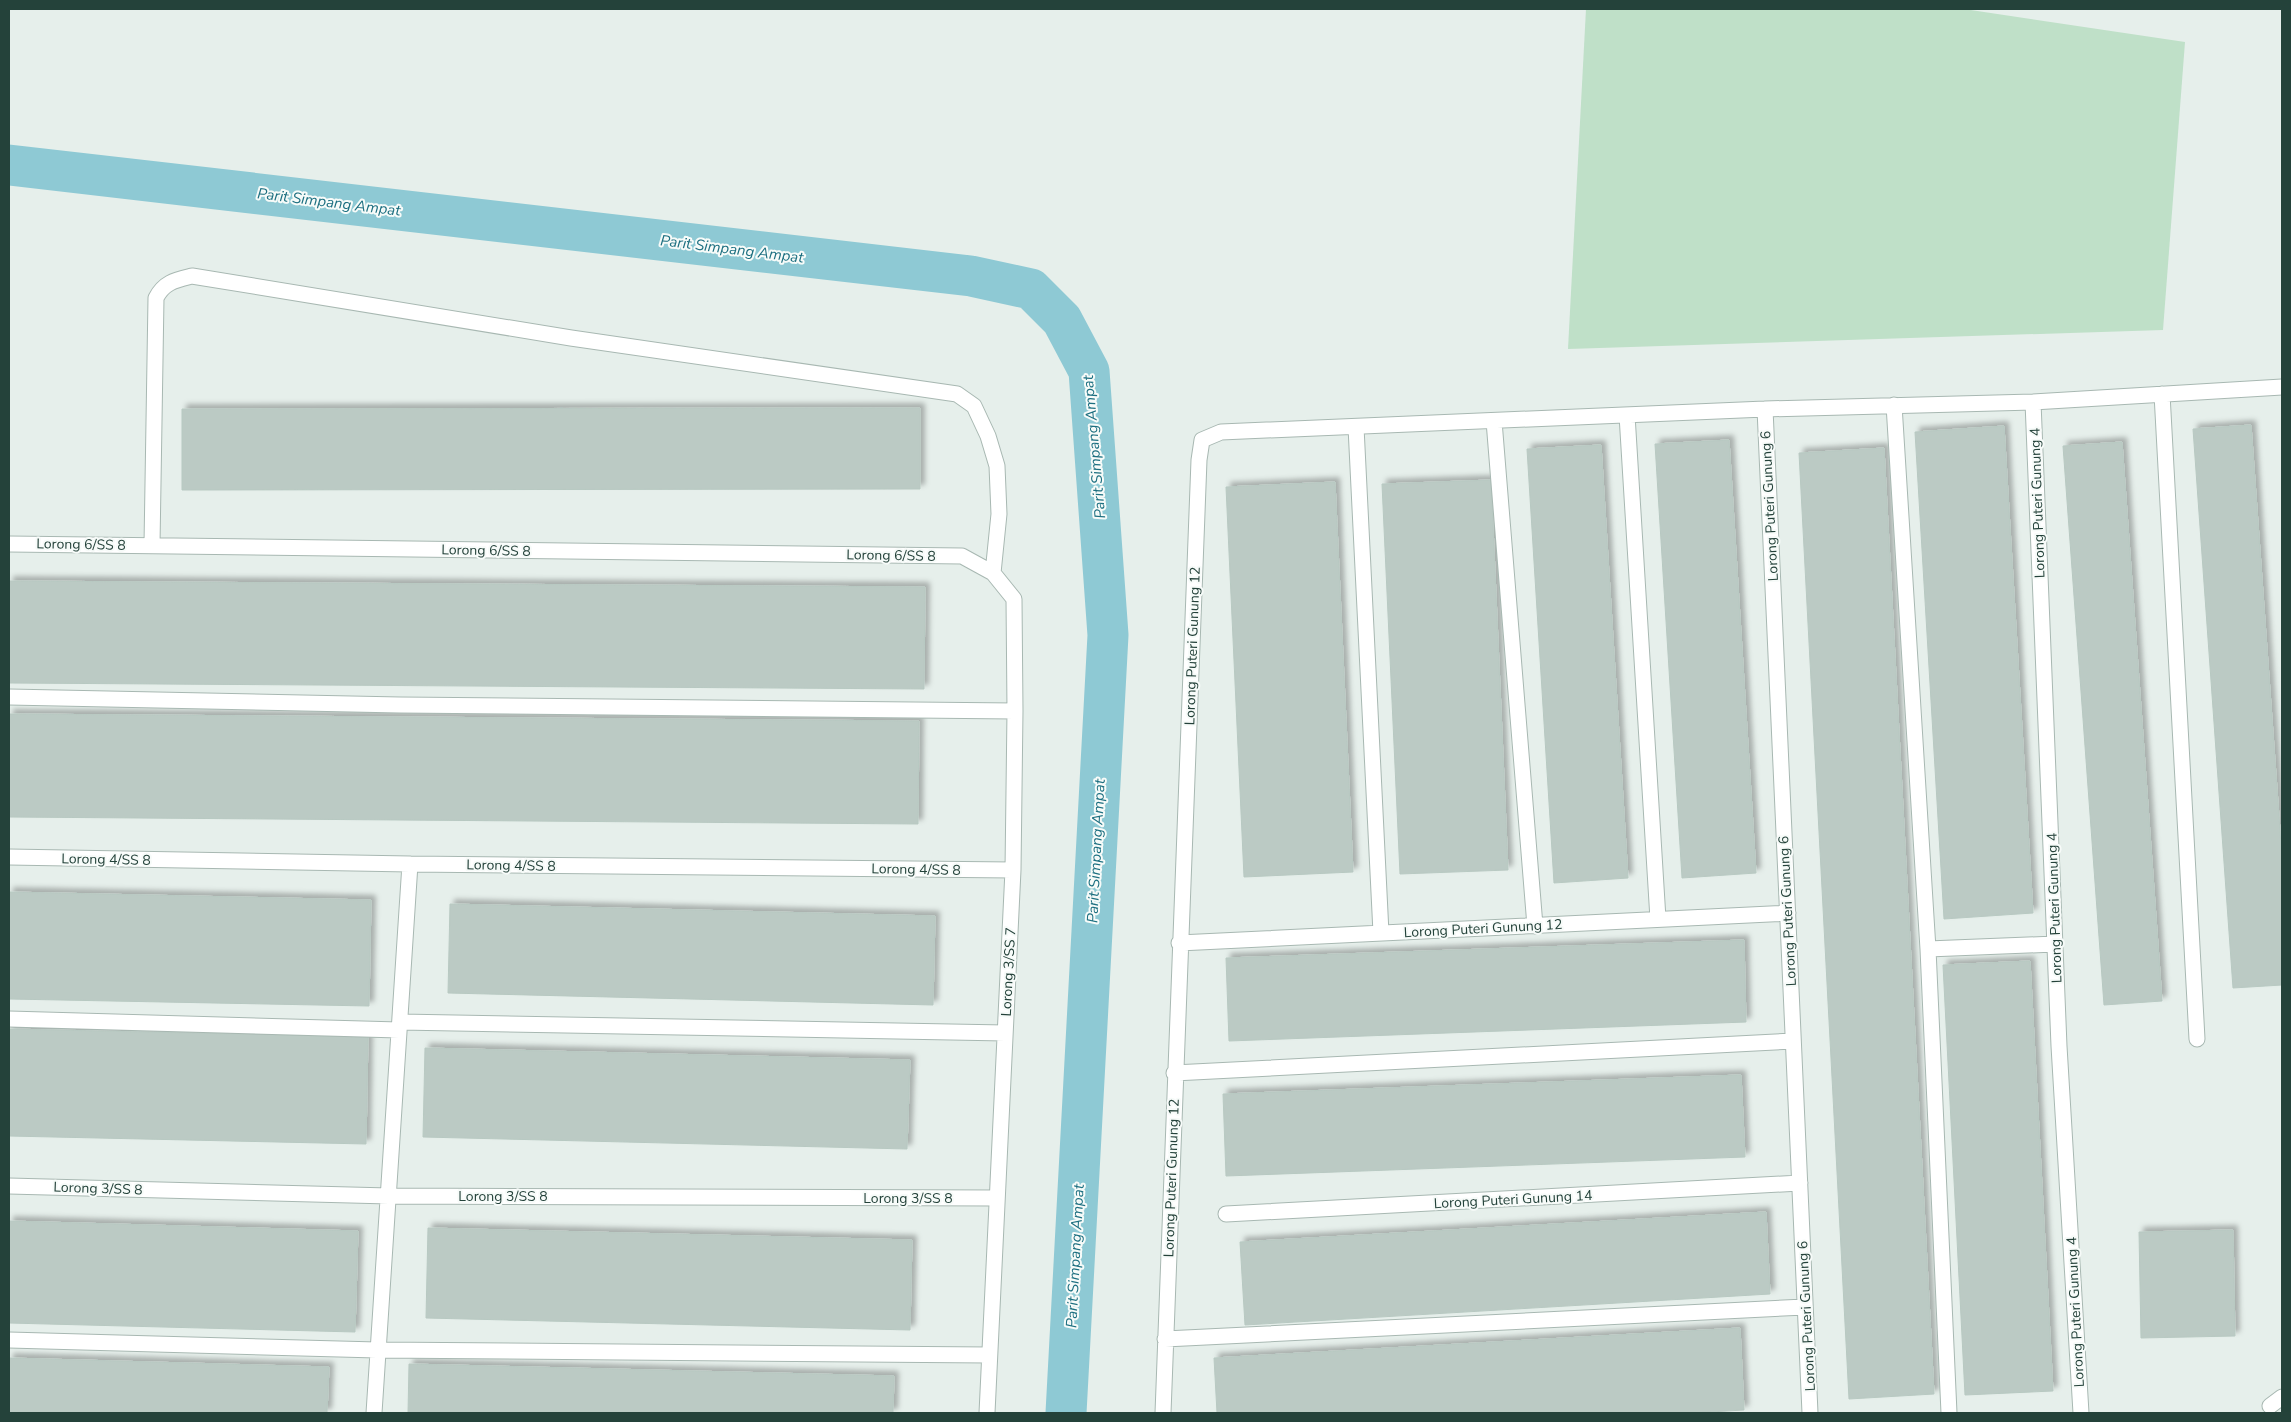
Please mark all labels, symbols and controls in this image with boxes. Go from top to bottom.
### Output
water label: Parit Simpang Ampat [256,183,403,221]
water label: Parit Simpang Ampat [659,230,806,268]
water label: Parit Simpang Ampat [1078,374,1110,520]
street label: Lorong Puteri Gunung 4 [2025,427,2050,579]
street label: Lorong Puteri Gunung 6 [1756,430,1783,582]
street label: Lorong 6/SS 8 [36,534,126,555]
street label: Lorong 6/SS 8 [441,540,531,561]
street label: Lorong 6/SS 8 [846,545,936,566]
street label: Lorong Puteri Gunung 12 [1180,566,1205,726]
water label: Parit Simpang Ampat [1082,778,1110,924]
street label: Lorong Puteri Gunung 4 [2042,832,2067,984]
street label: Lorong Puteri Gunung 6 [1774,835,1801,987]
street label: Lorong 4/SS 8 [61,849,151,870]
street label: Lorong 4/SS 8 [466,855,556,876]
street label: Lorong 4/SS 8 [871,859,961,880]
street label: Lorong Puteri Gunung 12 [1403,915,1563,942]
street label: Lorong 3/SS 7 [997,927,1020,1017]
street label: Lorong Puteri Gunung 12 [1159,1098,1184,1258]
street label: Lorong 3/SS 8 [53,1177,143,1200]
water label: Parit Simpang Ampat [1061,1183,1089,1329]
street label: Lorong Puteri Gunung 14 [1433,1186,1593,1213]
street label: Lorong 3/SS 8 [458,1187,548,1206]
street label: Lorong 3/SS 8 [863,1189,953,1208]
street label: Lorong Puteri Gunung 4 [2062,1236,2089,1388]
street label: Lorong Puteri Gunung 6 [1793,1240,1820,1392]

